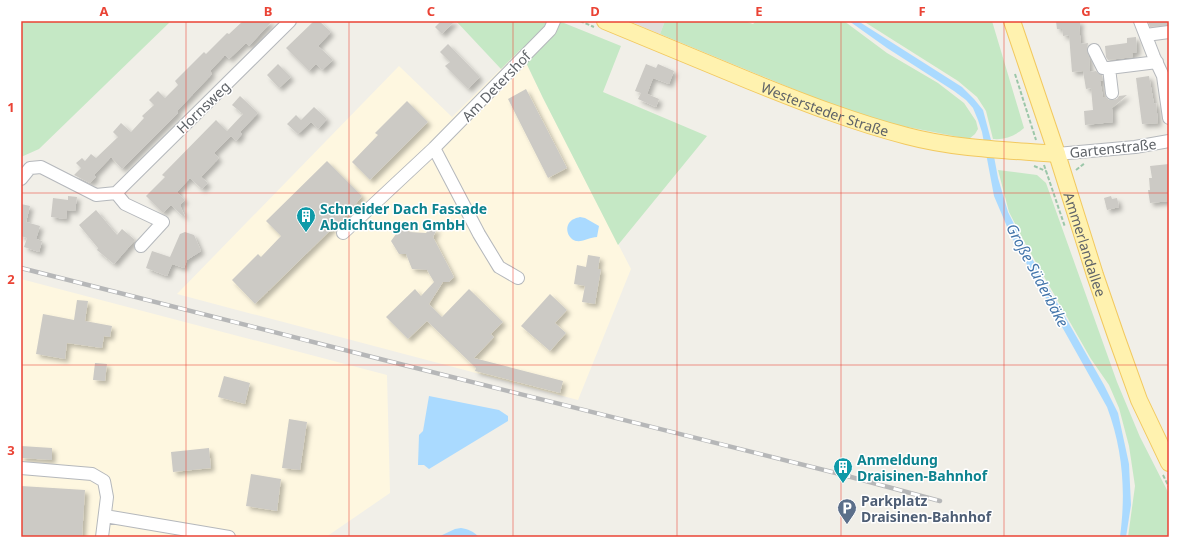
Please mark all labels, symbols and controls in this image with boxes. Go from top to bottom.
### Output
text: A [100,2,109,20]
text: B [264,2,272,20]
text: C [427,2,435,20]
text: D [590,2,600,20]
text: E [755,2,763,20]
text: F [918,2,926,20]
text: G [1081,2,1091,20]
street label: Am Detershof [457,46,535,125]
street label: Hornsweg [172,77,234,137]
street label: Westersteder Straße [758,77,891,140]
text: 1 [7,98,15,116]
street label: Gartenstraße [1069,134,1157,162]
street label: Ammerlandallee [1060,190,1111,299]
place label: Schneider Dach Fassade Abdichtungen GmbH [320,199,487,234]
building icon: Schneider Dach Fassade Abdichtungen GmbH [295,205,317,233]
water label: Große Süderbäke [1002,220,1074,331]
text: 2 [7,270,15,288]
text: 3 [7,441,15,459]
place label: Anmeldung Draisinen-Bahnhof [857,450,989,485]
building icon: Anmeldung Draisinen-Bahnhof [832,456,854,484]
place label: Parkplatz Draisinen-Bahnhof [861,491,993,526]
parking icon: Parkplatz Draisinen-Bahnhof [836,497,858,525]

